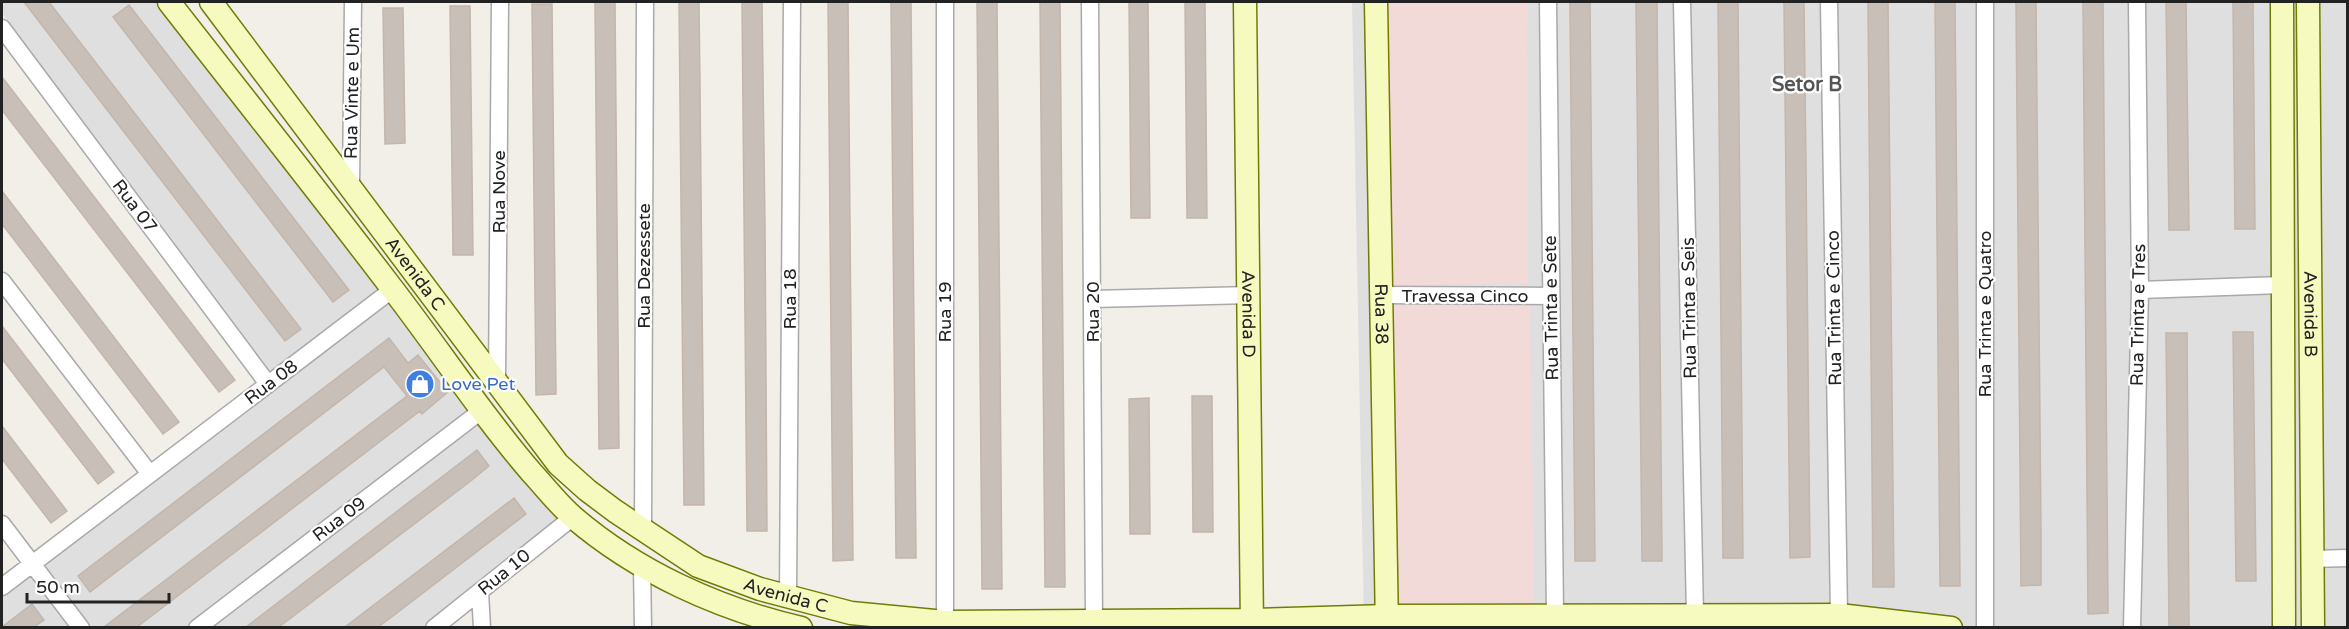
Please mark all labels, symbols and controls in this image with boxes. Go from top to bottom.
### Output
street label: Rua Vinte e Um [340,27,364,159]
district label: Setor B [1772,73,1842,97]
street label: Rua Nove [488,150,510,234]
street label: Rua 07 [108,175,162,237]
street label: Rua Dezessete [633,203,655,329]
street label: Rua Trinta e Cinco [1822,230,1846,386]
street label: Rua Trinta e Quatro [1974,231,1996,397]
street label: Avenida C [380,233,450,315]
street label: Rua Trinta e Sete [1539,235,1563,381]
street label: Rua Trinta e Seis [1677,237,1701,379]
street label: Rua Trinta e Tres [2126,244,2150,386]
street label: Rua 18 [779,268,801,330]
street label: Avenida D [1237,270,1260,358]
street label: Avenida B [2299,271,2322,357]
street label: Rua 19 [934,281,956,343]
street label: Rua 20 [1082,281,1104,343]
street label: Rua 38 [1370,283,1393,345]
street label: Travessa Cinco [1402,285,1528,307]
street label: Rua 08 [240,355,302,409]
shop icon: Love Pet [404,368,436,400]
place label: Love Pet [441,373,515,395]
street label: Rua 09 [308,492,370,546]
street label: Rua 10 [473,544,535,600]
scale bar [27,566,170,604]
street label: Avenida C [740,573,830,617]
text: 50 m [36,576,80,598]

